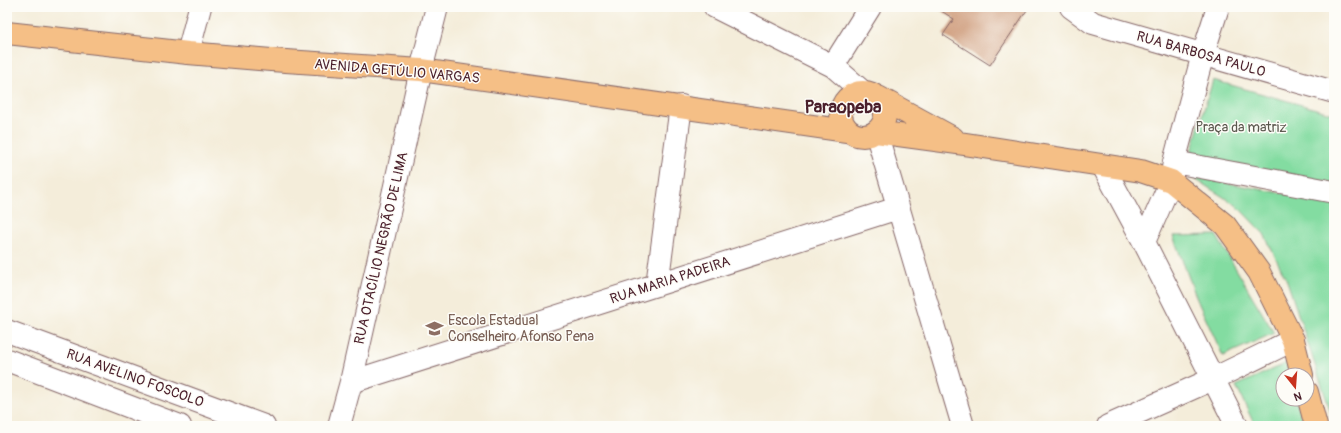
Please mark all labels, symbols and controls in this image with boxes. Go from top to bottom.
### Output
street label: RUA BARBOSA PAULO [1135,27,1267,81]
street label: AVENIDA GETÚLIO VARGAS [314,55,480,87]
district label: Paraopeba [805,96,882,119]
park label: Praça da matriz [1195,119,1287,136]
street label: RUA OTACÍLIO NEGRÃO DE LIMA [350,150,411,346]
street label: RUA MARIA PADEIRA [608,253,732,307]
place label: Escola Estadual Conselheiro Afonso Pena [448,312,594,345]
school or university icon: Escola Estadual Conselheiro Afonso Pena [425,318,445,338]
street label: RUA AVELINO FOSCOLO [64,345,206,411]
north arrow [1275,367,1315,407]
text: N [1292,389,1303,404]

